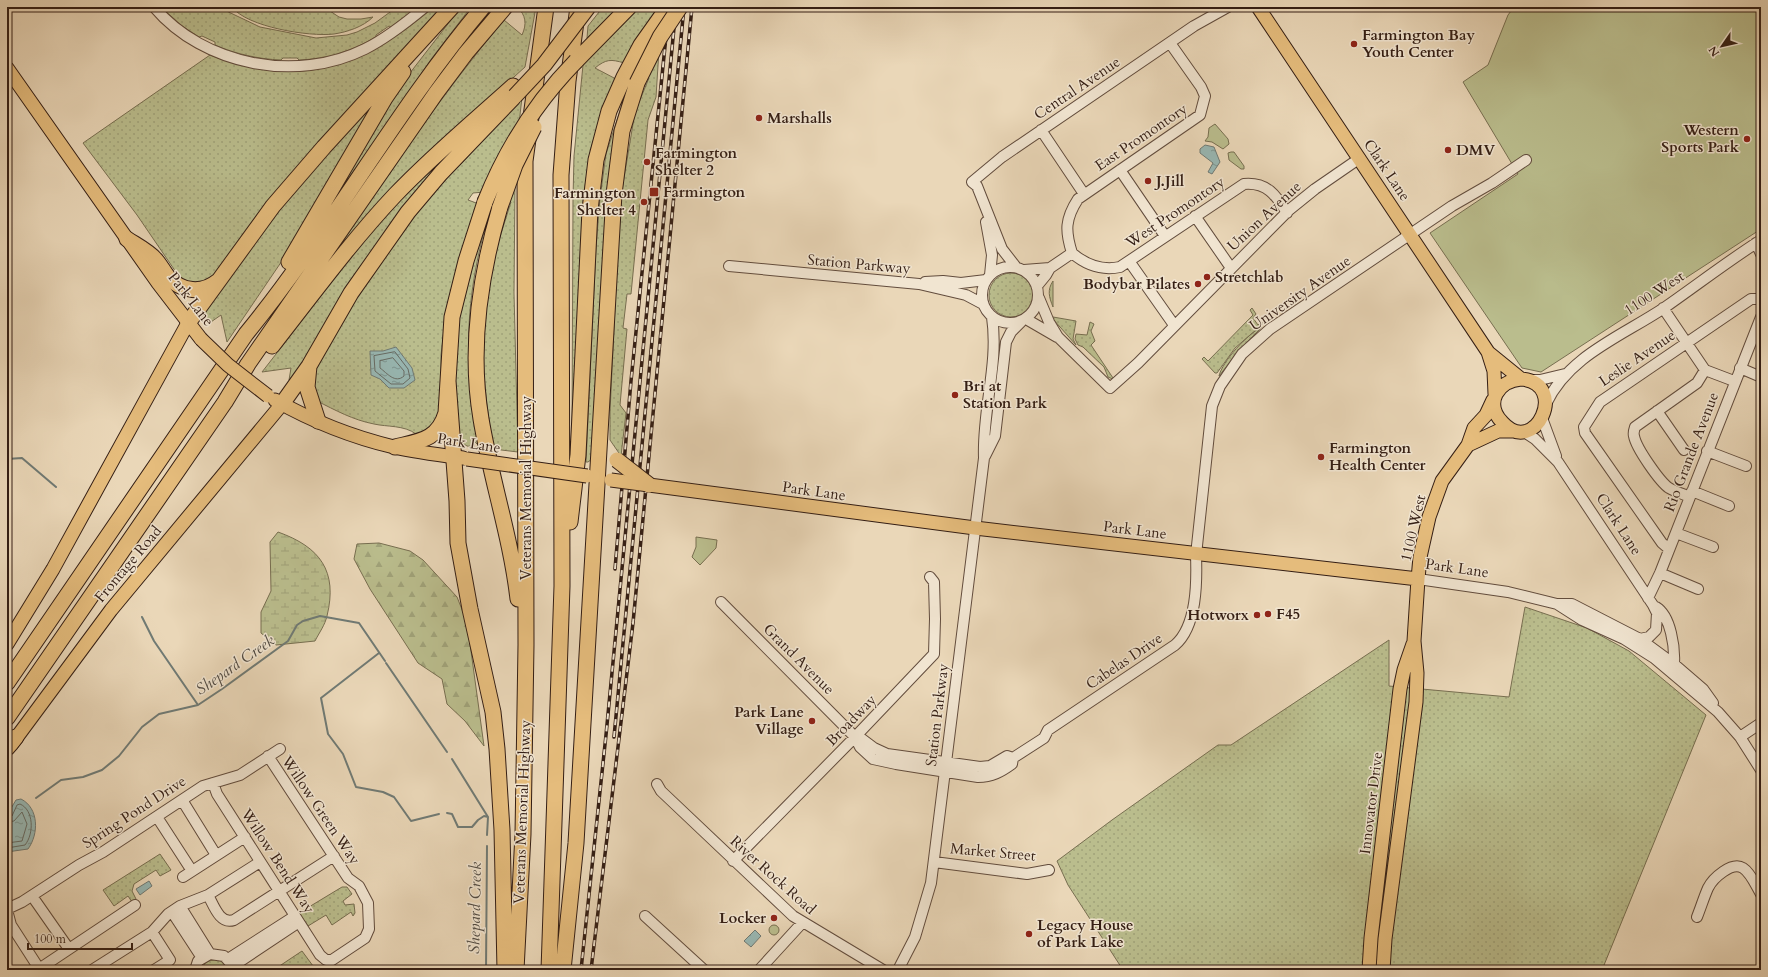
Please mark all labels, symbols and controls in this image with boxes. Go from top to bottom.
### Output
place label: Farmington Bay Youth Center [1362,25,1475,62]
north arrow [1702,26,1742,66]
marker: Farmington Bay Youth Center [1349,39,1359,49]
text: N [1705,43,1723,59]
street label: Central Avenue [1030,52,1124,124]
street label: East Promontory [1091,99,1191,175]
place label: Marshalls [767,108,832,128]
marker: Marshalls [754,113,764,123]
place label: Western Sports Park [1661,120,1740,157]
marker: Western Sports Park [1742,134,1752,144]
street label: Clark Lane [1359,135,1415,205]
place label: DMV [1456,140,1495,160]
place label: Farmington Shelter 2 [655,143,737,180]
marker: DMV [1443,145,1453,155]
marker: Farmington Shelter 2 [642,157,652,167]
street label: West Promontory [1121,171,1228,253]
place label: J.Jill [1154,171,1185,191]
marker: J.Jill [1143,176,1153,186]
street label: Union Avenue [1223,176,1305,255]
place label: Farmington [663,182,745,202]
place label: Farmington Shelter 4 [554,183,636,220]
marker: Farmington [648,186,660,198]
marker: Farmington Shelter 4 [639,197,649,207]
street label: Station Parkway [807,250,912,278]
street label: University Avenue [1245,250,1355,335]
street label: 1100 West [1620,266,1688,320]
place label: Stretchlab [1215,267,1284,287]
street label: Park Lane [163,268,219,330]
marker: Stretchlab [1202,272,1212,282]
place label: Bodybar Pilates [1083,274,1190,294]
marker: Bodybar Pilates [1193,279,1203,289]
street label: Leslie Avenue [1595,325,1679,391]
place label: Bri at Station Park [963,376,1048,413]
street label: Rio Grande Avenue [1659,389,1723,515]
marker: Bri at Station Park [950,390,960,400]
street label: Veterans Memorial Highway [516,396,536,580]
street label: Park Lane [436,428,502,458]
place label: Farmington Health Center [1329,438,1427,475]
marker: Farmington Health Center [1316,452,1326,462]
street label: Park Lane [781,477,847,505]
street label: Clark Lane [1591,489,1647,559]
street label: 1100 West [1396,492,1430,563]
street label: Park Lane [1102,516,1168,544]
street label: Frontage Road [90,522,166,606]
street label: Park Lane [1424,554,1490,582]
place label: F45 [1276,604,1300,624]
place label: Hotworx [1187,605,1249,625]
marker: F45 [1263,609,1273,619]
marker: Hotworx [1252,610,1262,620]
street label: Grand Avenue [759,619,839,699]
street label: Cabelas Drive [1082,628,1166,694]
water label: Shepard Creek [191,630,279,700]
street label: Station Parkway [921,662,953,768]
street label: Broadway [821,690,881,750]
place label: Park Lane Village [734,702,804,739]
marker: Park Lane Village [807,716,817,726]
street label: Veterans Memorial Highway [509,719,535,905]
street label: Innovator Drive [1355,750,1387,855]
street label: Willow Green Way [277,751,365,868]
street label: Spring Pond Drive [78,771,190,853]
street label: Willow Bend Way [236,804,319,917]
street label: River Rock Road [726,831,820,919]
street label: Market Street [949,838,1037,866]
water label: Shepard Creek [463,862,487,954]
place label: Locker [719,908,767,928]
marker: Locker [769,913,779,923]
place label: Legacy House of Park Lake [1037,915,1133,952]
scale bar [28,925,132,951]
marker: Legacy House of Park Lake [1024,929,1034,939]
text: 100 m [34,931,67,947]

